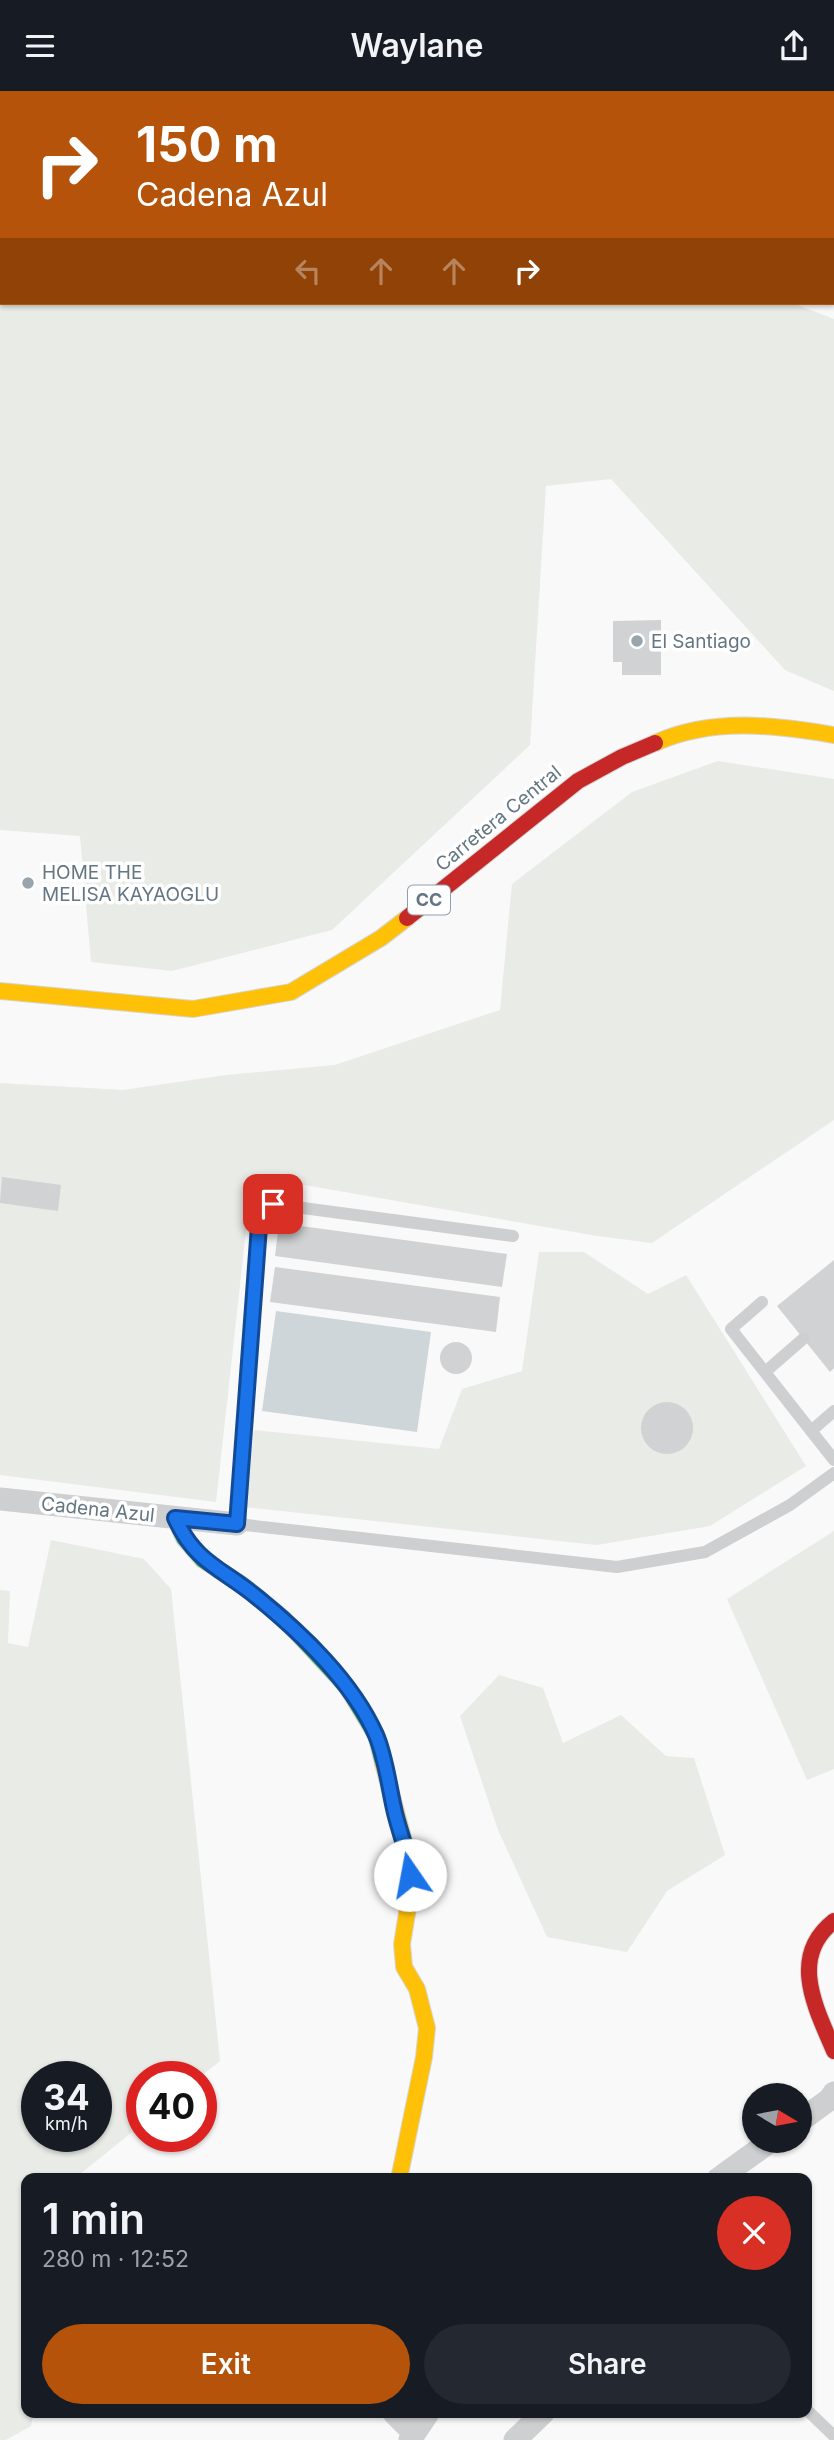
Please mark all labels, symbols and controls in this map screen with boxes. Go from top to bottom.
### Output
text: Waylane [351,26,483,65]
icon: menu [21,27,59,65]
icon: share [775,27,813,65]
text: 150 m [136,115,278,174]
icon: right [21,119,112,210]
text: Cadena Azul [136,175,328,214]
icon: left [289,252,327,290]
icon: ahead [362,252,400,290]
icon: ahead [435,252,473,290]
icon: right [508,252,546,290]
place label: El Santiago [651,630,751,653]
marker: El Santiago [629,633,645,649]
street label: Carretera Central [431,761,566,876]
place label: HOME THE MELISA KAYAOGLU [42,861,219,906]
marker: HOME THE MELISA KAYAOGLU [20,875,36,891]
road number: CC [408,885,450,915]
pin [243,1174,303,1234]
icon: arrive [254,1185,292,1223]
street label: Cadena Azul [40,1492,156,1527]
position arrow [373,1838,447,1912]
speed limit sign: 40 [126,2061,217,2152]
text: 34 [43,2076,90,2118]
north arrow [742,2083,812,2153]
map controls [742,2083,812,2153]
text: km/h [45,2113,88,2134]
text: 1 min [42,2193,145,2244]
button: close [717,2196,791,2270]
text: 280 m · 12:52 [42,2245,189,2273]
button: Exit [42,2324,410,2404]
button: Share [424,2324,791,2404]

